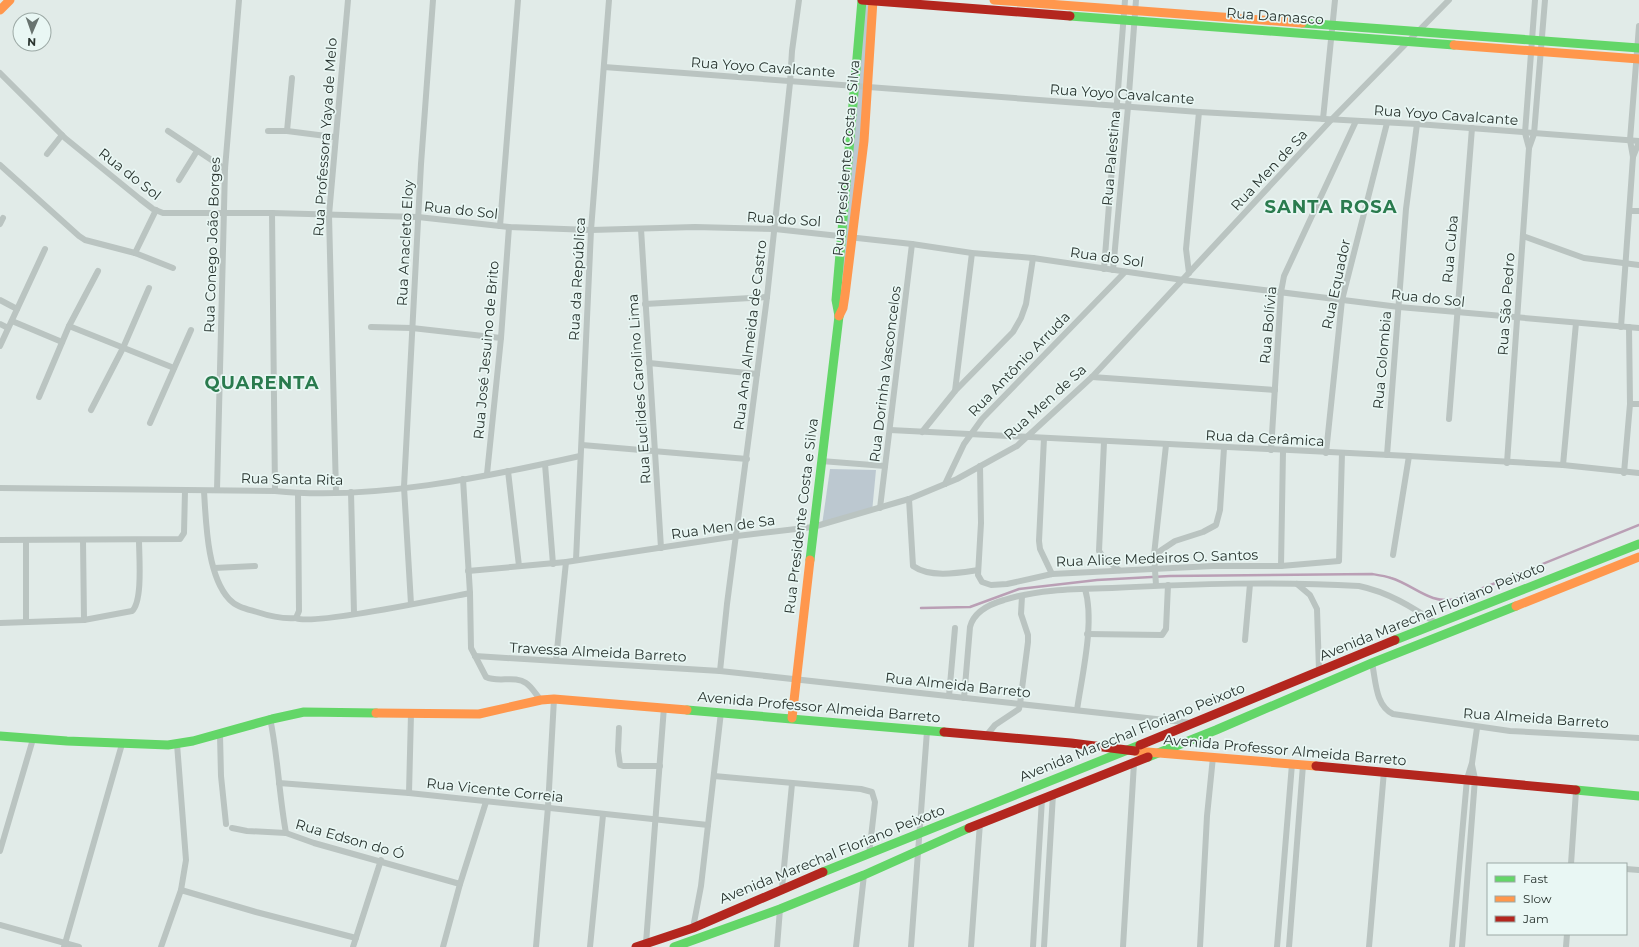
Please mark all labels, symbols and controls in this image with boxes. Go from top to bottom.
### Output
street label: Rua Damasco [1226,4,1325,28]
north arrow [12,12,52,52]
text: N [27,35,36,49]
street label: Rua Professora Yaya de Melo [309,37,341,237]
street label: Rua Yoyo Cavalcante [690,53,836,81]
street label: Rua Presidente Costa e Silva [828,59,864,257]
street label: Rua Yoyo Cavalcante [1049,80,1195,108]
street label: Rua Yoyo Cavalcante [1373,101,1519,129]
street label: Rua Palestina [1098,109,1124,207]
street label: Rua Men de Sa [1227,126,1311,214]
street label: Rua do Sol [95,144,165,204]
street label: Rua Conego João Borges [200,157,224,333]
street label: Rua Anacleto Eloy [393,179,417,307]
district label: SANTA ROSA [1265,196,1397,218]
street label: Rua do Sol [423,197,499,223]
street label: Rua do Sol [746,207,822,231]
street label: Rua Cuba [1438,214,1462,284]
street label: Rua da República [565,217,589,341]
street label: Rua Equador [1318,237,1354,331]
street label: Rua Ana Almeida de Castro [729,239,771,431]
street label: Rua do Sol [1069,243,1145,271]
street label: Rua São Pedro [1493,252,1519,356]
street label: Rua José Jesuino de Brito [469,260,503,440]
street label: Rua Dorinha Vasconcelos [865,285,905,463]
street label: Rua Bolívia [1256,285,1280,365]
street label: Rua do Sol [1390,285,1466,311]
street label: Rua Euclides Carolino Lima [623,293,655,485]
street label: Rua Antônio Arruda [964,308,1074,420]
street label: Rua Colombia [1369,310,1395,410]
street label: Rua Men de Sa [1000,360,1090,444]
district label: QUARENTA [204,372,320,394]
street label: Rua Presidente Costa e Silva [780,417,822,615]
street label: Rua da Cerâmica [1205,426,1325,450]
street label: Rua Santa Rita [241,469,343,489]
street label: Rua Men de Sa [670,511,776,543]
street label: Rua Alice Medeiros O. Santos [1055,545,1259,571]
street label: Avenida Marechal Floriano Peixoto [1317,557,1548,665]
street label: Travessa Almeida Barreto [509,638,687,666]
street label: Rua Almeida Barreto [884,668,1032,702]
street label: Avenida Marechal Floriano Peixoto [1017,678,1248,786]
street label: Avenida Professor Almeida Barreto [697,687,941,727]
street label: Rua Almeida Barreto [1462,704,1610,732]
street label: Avenida Professor Almeida Barreto [1163,730,1407,770]
street label: Rua Vicente Correia [426,774,564,806]
street label: Avenida Marechal Floriano Peixoto [717,800,948,908]
street label: Rua Edson do Ó [293,815,407,863]
legend [1487,863,1627,935]
text: Fast [1523,871,1548,886]
text: Slow [1523,891,1552,906]
text: Jam [1522,911,1549,926]

